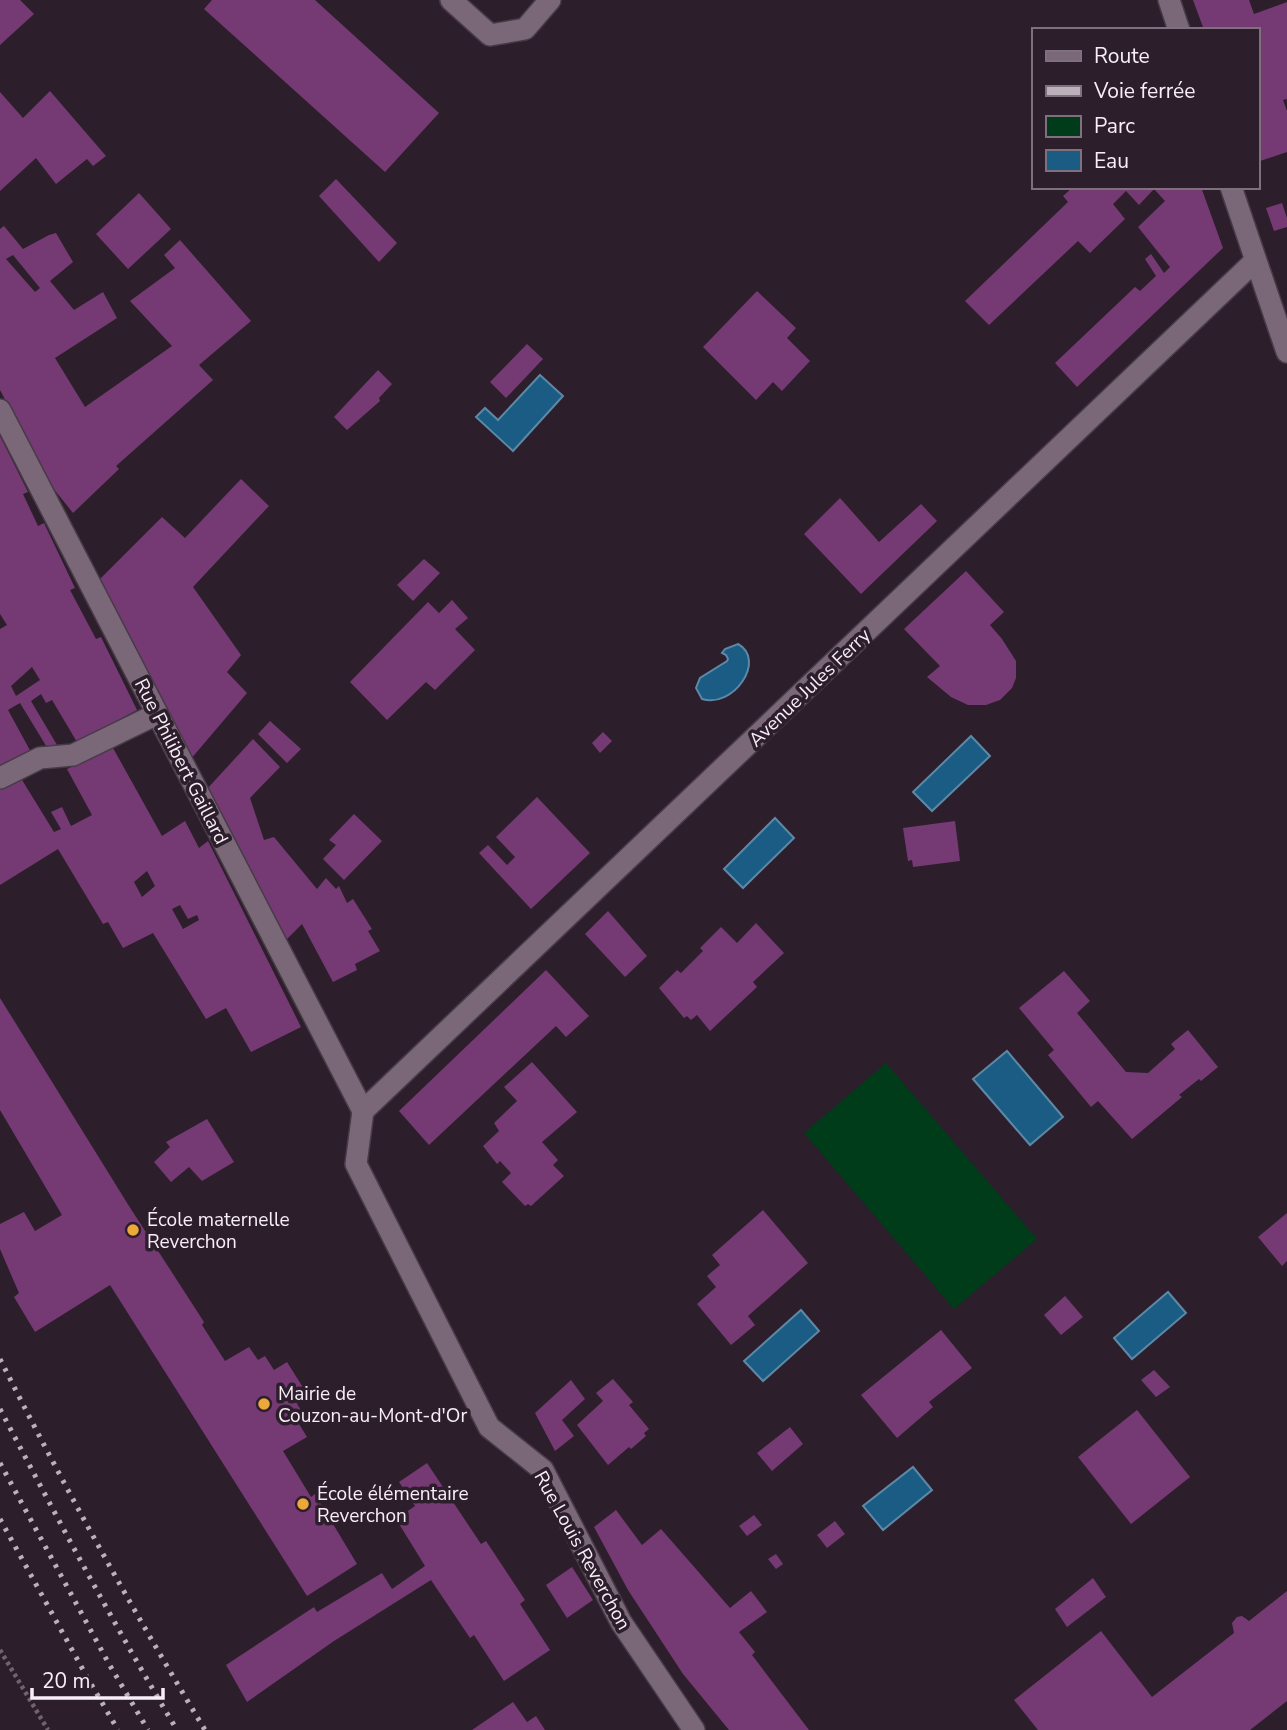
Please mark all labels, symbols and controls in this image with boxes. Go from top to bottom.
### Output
legend [1032,28,1259,189]
text: Route [1094,42,1150,70]
text: Voie ferrée [1093,77,1195,105]
text: Parc [1094,112,1135,140]
text: Eau [1094,147,1129,175]
street label: Avenue Jules Ferry [743,623,876,753]
street label: Rue Philibert Gaillard [128,674,234,849]
place label: École maternelle Reverchon [147,1207,290,1255]
marker: École maternelle Reverchon [125,1222,141,1238]
place label: Mairie de Couzon-au-Mont-d'Or [278,1381,467,1429]
marker: Mairie de Couzon-au-Mont-d'Or [256,1396,272,1412]
street label: Rue Louis Reverchon [528,1466,637,1635]
place label: École élémentaire Reverchon [317,1481,469,1529]
marker: École élémentaire Reverchon [295,1496,311,1512]
scale bar [32,1656,163,1700]
text: 20 m [42,1667,91,1695]

